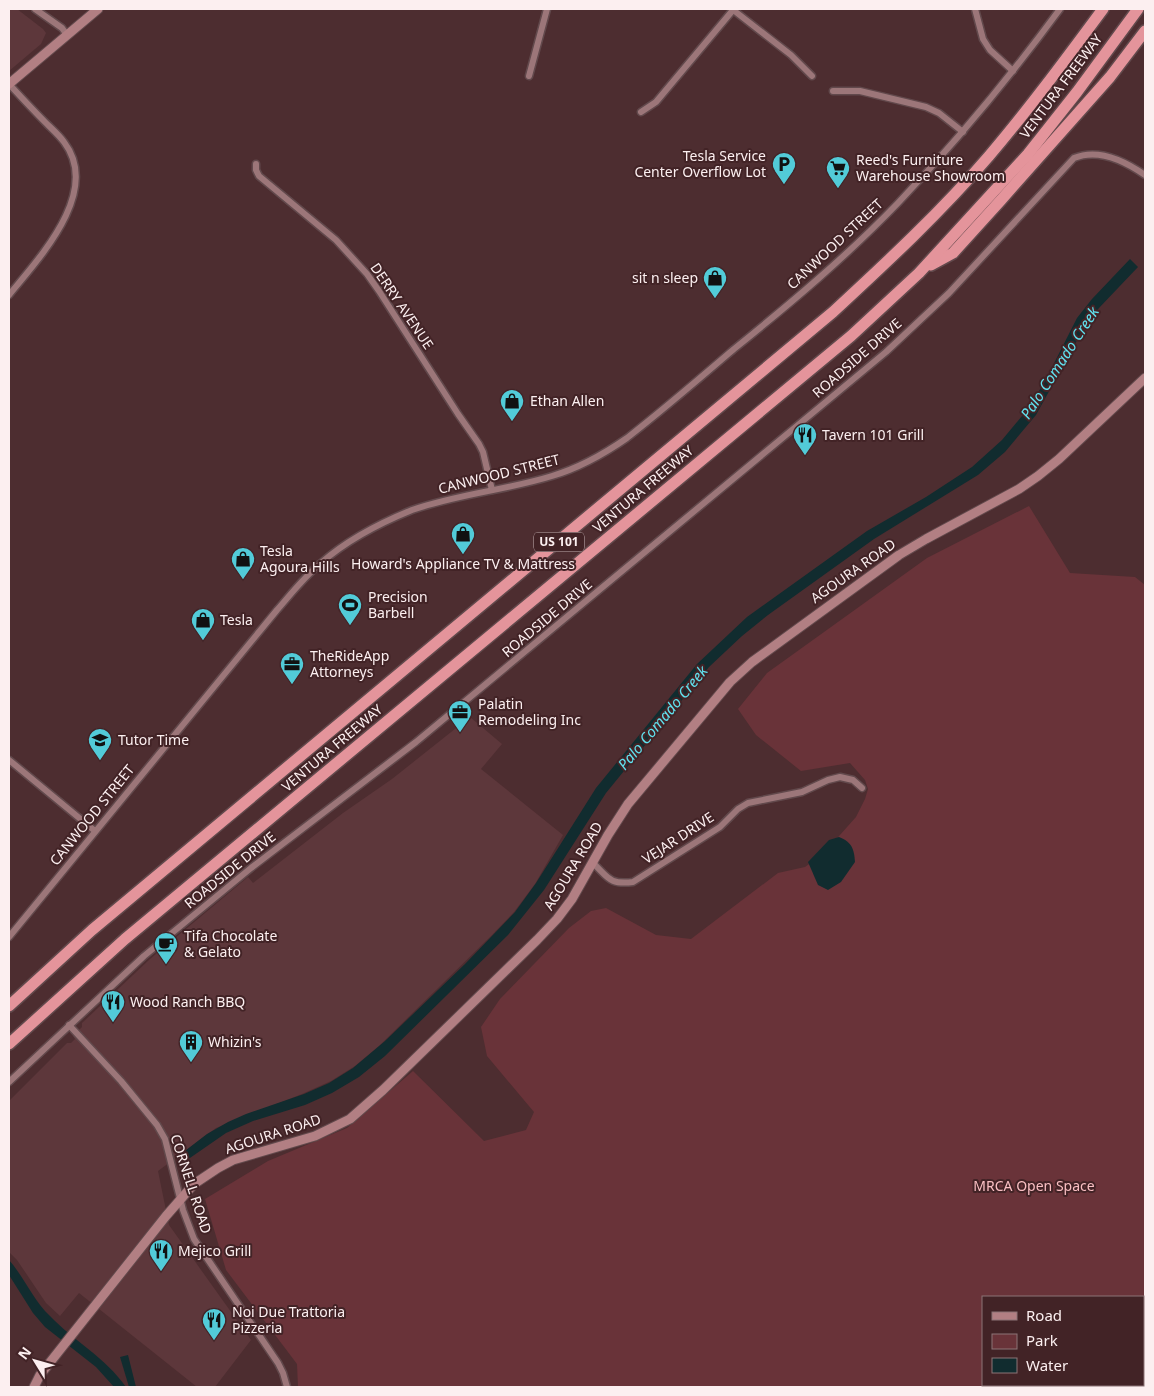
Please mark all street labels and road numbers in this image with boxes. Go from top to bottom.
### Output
street label: VENTURA FREEWAY [1015,30,1106,142]
street label: CANWOOD STREET [783,194,887,293]
street label: DERRY AVENUE [367,259,438,353]
street label: ROADSIDE DRIVE [808,314,905,402]
street label: VENTURA FREEWAY [588,441,697,536]
street label: CANWOOD STREET [436,449,562,498]
road number: US 101 [534,532,584,552]
street label: AGOURA ROAD [806,534,899,607]
street label: ROADSIDE DRIVE [497,574,596,661]
street label: VENTURA FREEWAY [277,700,386,795]
street label: CANWOOD STREET [45,760,138,869]
street label: VEJAR DRIVE [638,807,717,868]
street label: AGOURA ROAD [539,818,606,913]
street label: ROADSIDE DRIVE [180,827,279,912]
street label: AGOURA ROAD [222,1109,323,1158]
street label: CORNELL ROAD [166,1132,216,1236]

